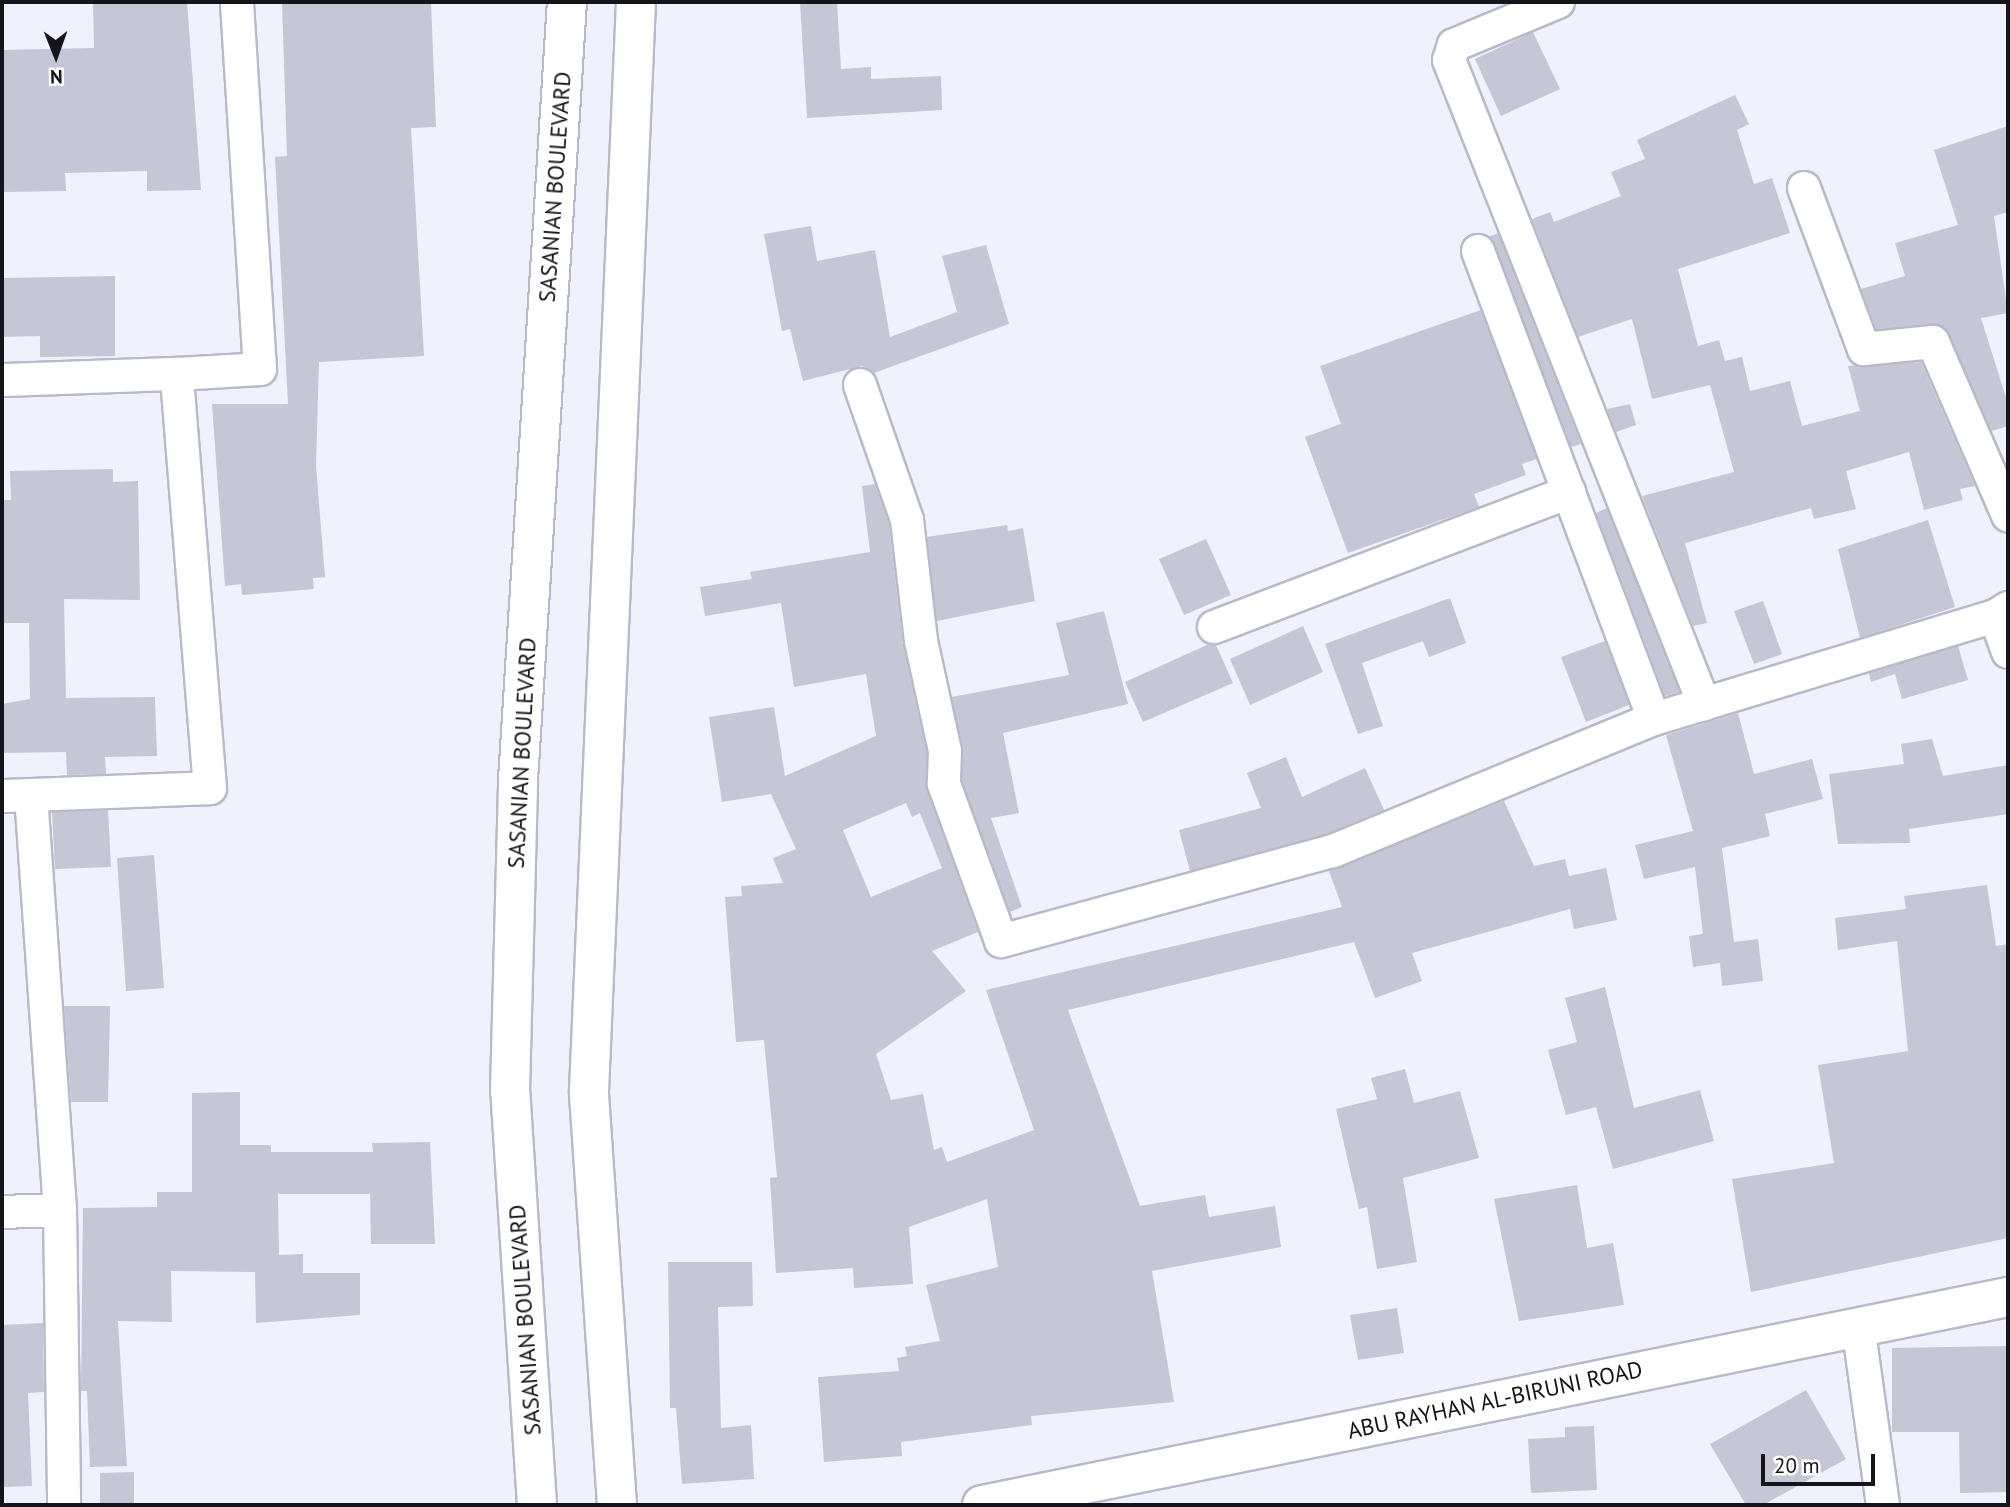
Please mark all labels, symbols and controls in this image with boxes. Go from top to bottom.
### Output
north arrow [21,21,91,91]
text: N [50,65,63,89]
street label: SASANIAN BOULEVARD [533,71,577,303]
street label: SASANIAN BOULEVARD [502,637,542,869]
street label: SASANIAN BOULEVARD [503,1204,547,1436]
street label: ABU RAYHAN AL-BIRUNI ROAD [1345,1355,1645,1445]
scale bar [1765,1440,1879,1484]
text: 20 m [1774,1452,1820,1479]

